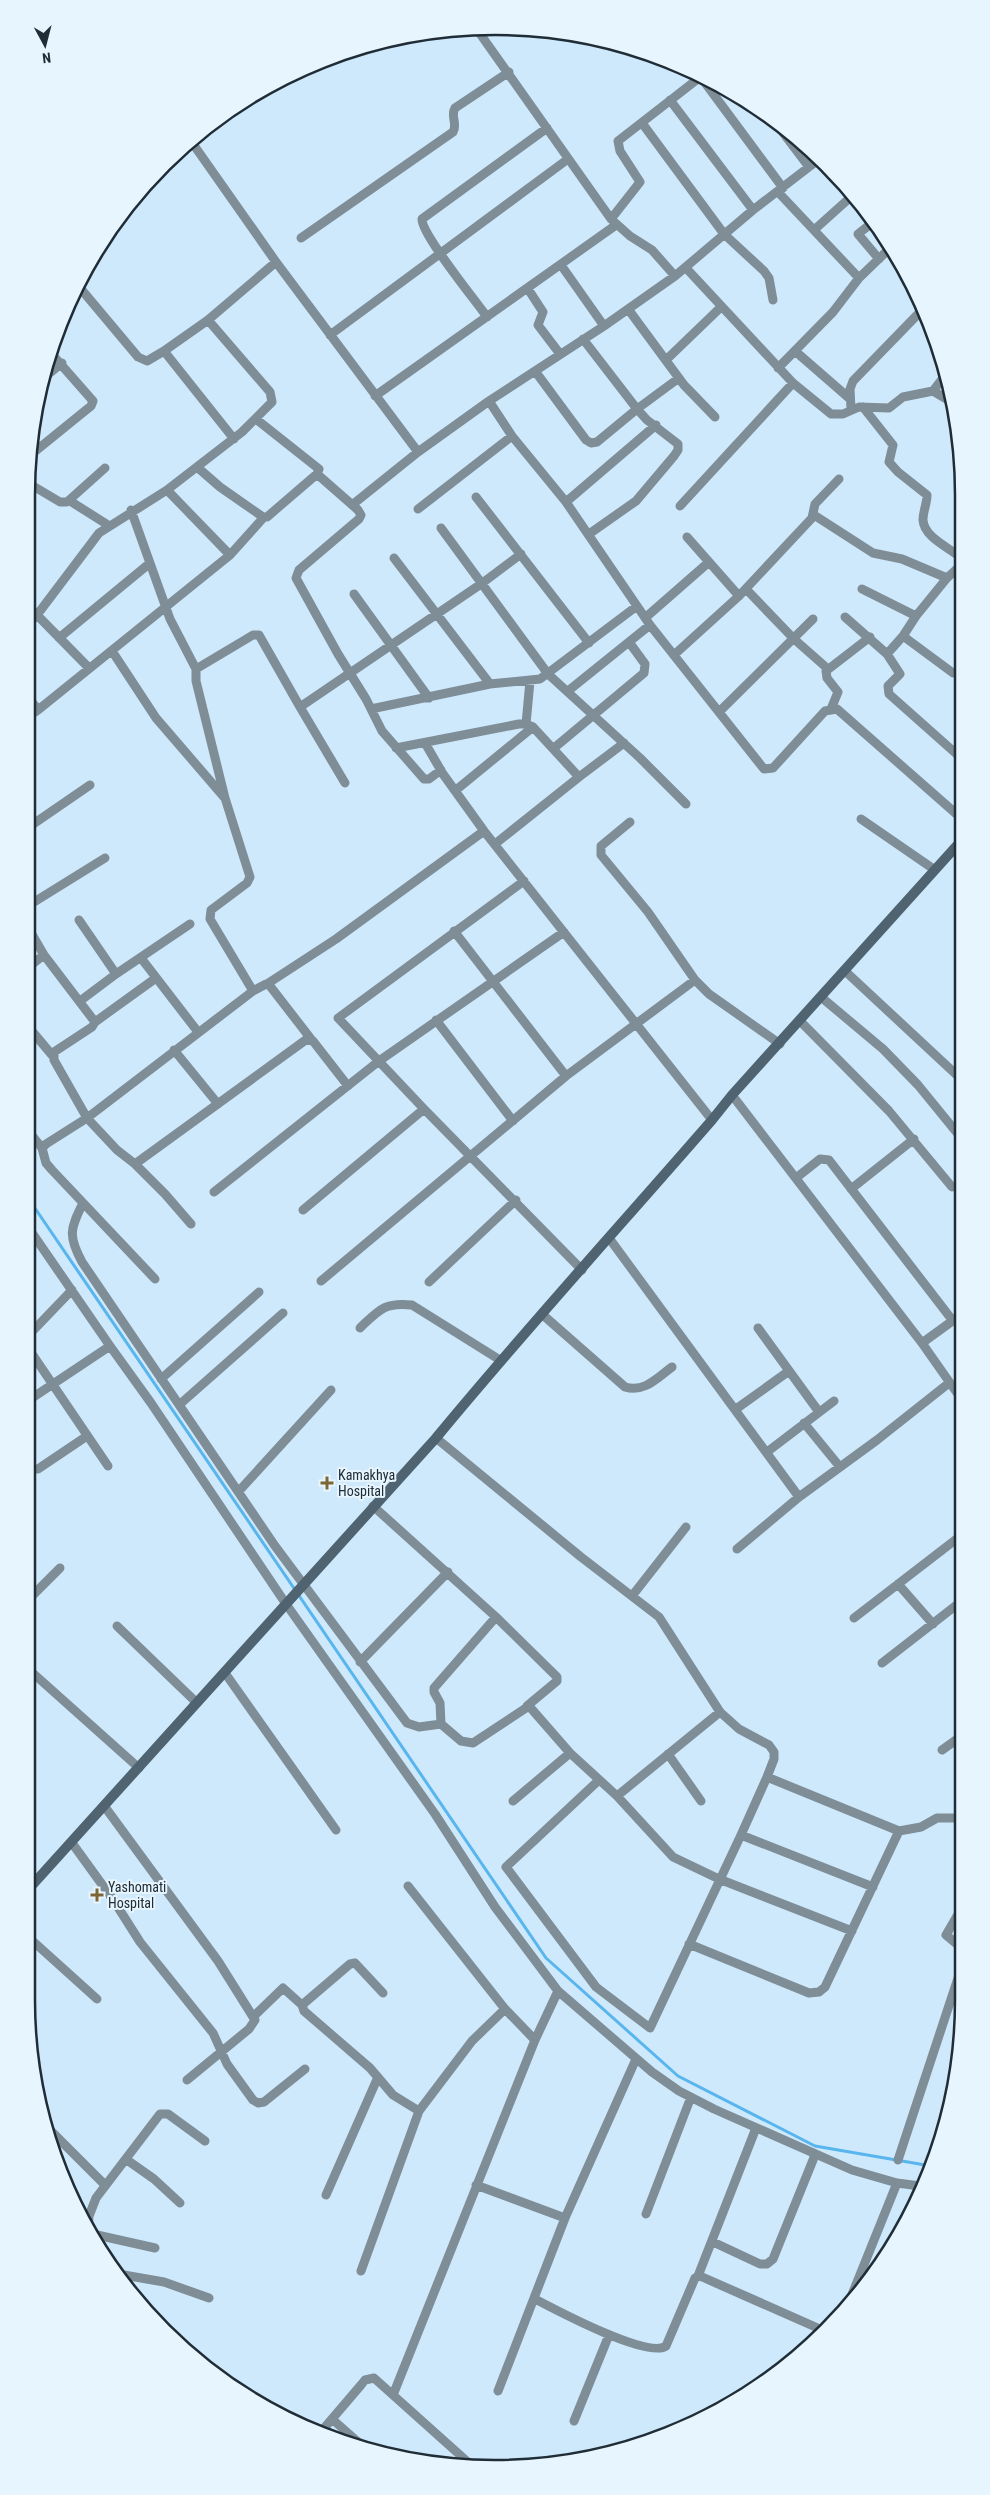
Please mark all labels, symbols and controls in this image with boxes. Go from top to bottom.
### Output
north arrow [20,20,70,70]
text: N [41,49,52,66]
place label: Kamakhya Hospital [338,1467,395,1499]
marker: Kamakhya Hospital [320,1476,334,1490]
place label: Yashomati Hospital [108,1879,166,1911]
marker: Yashomati Hospital [90,1888,104,1902]

